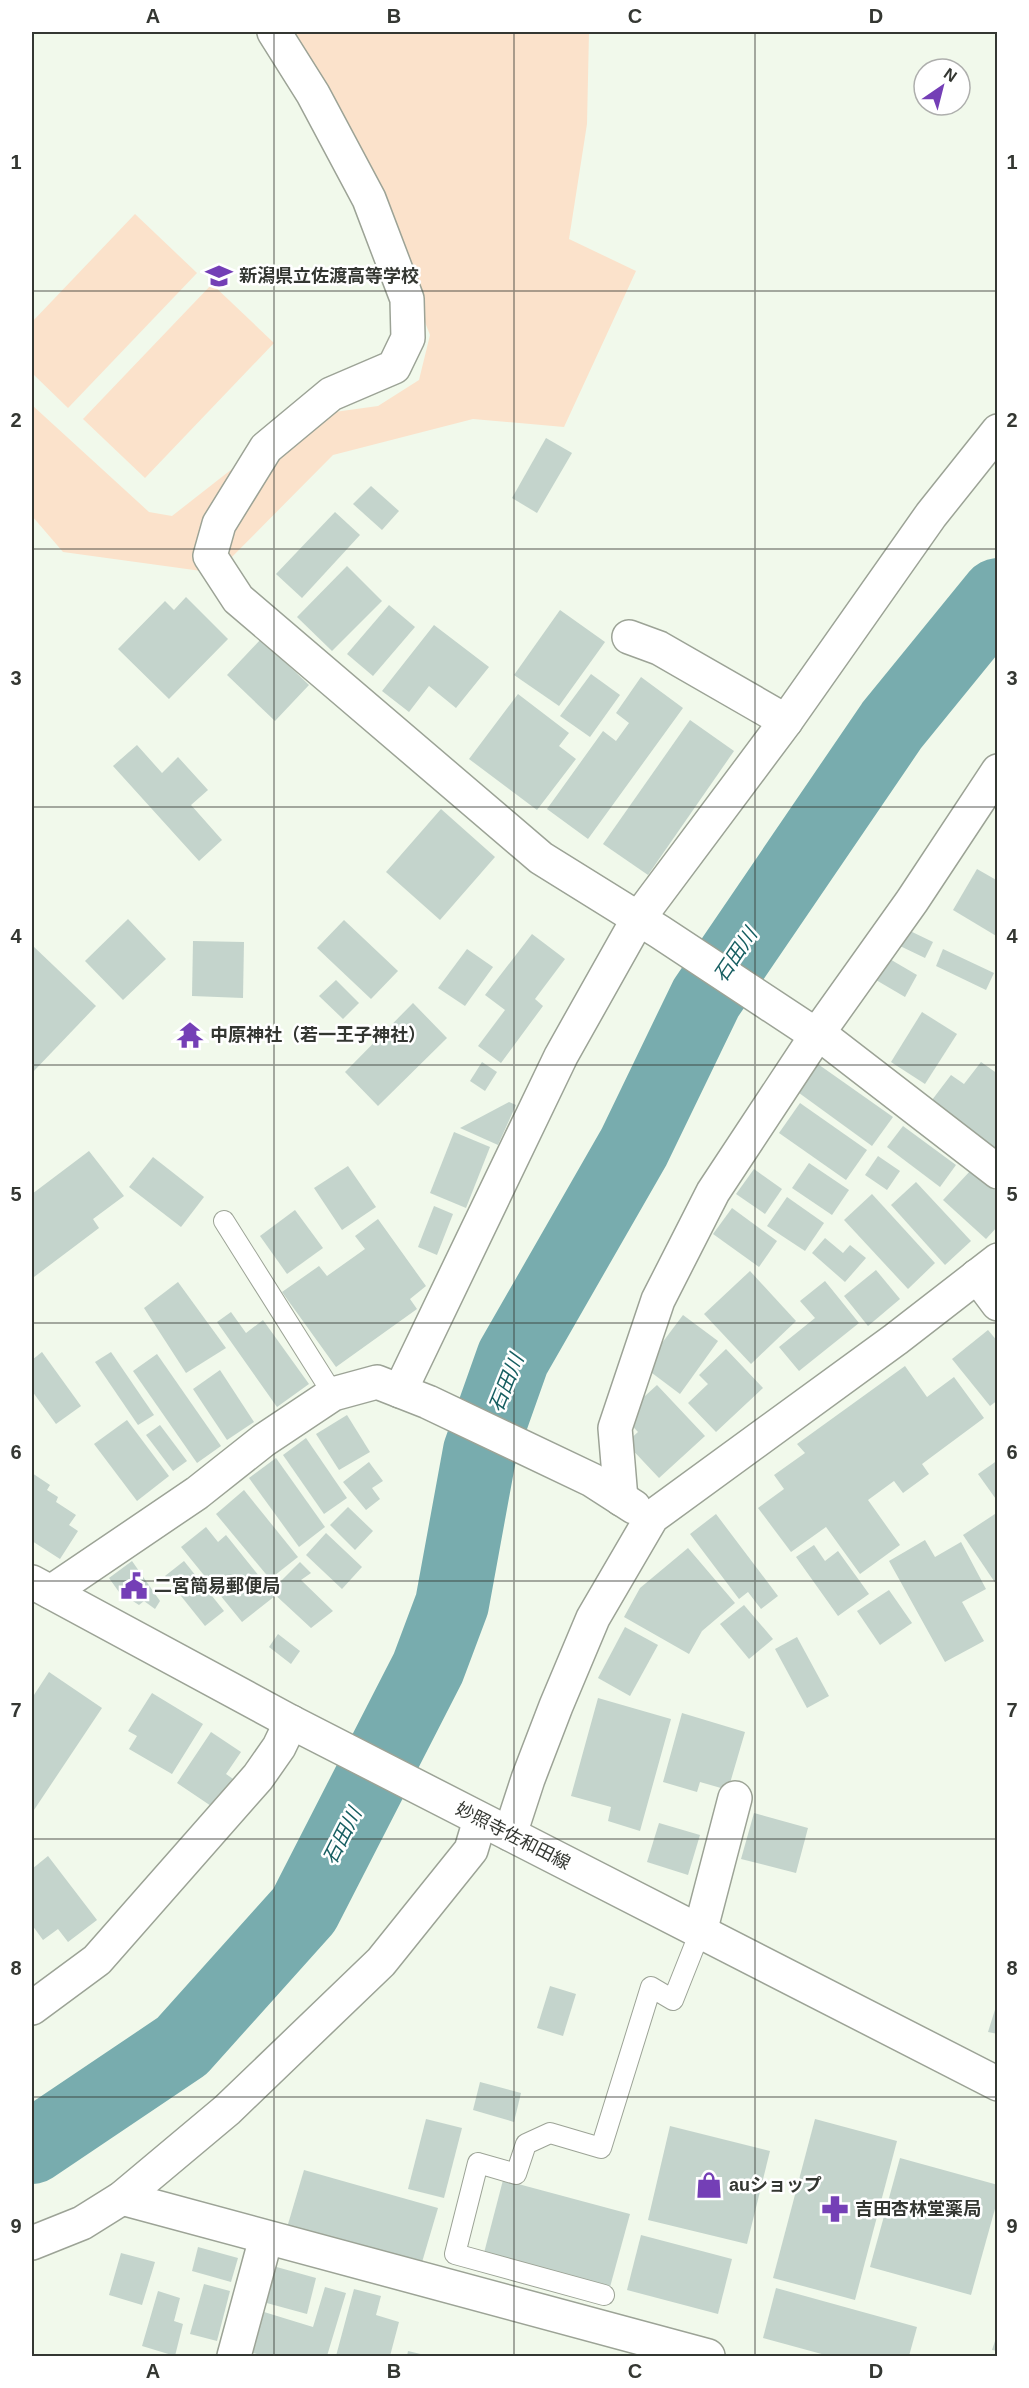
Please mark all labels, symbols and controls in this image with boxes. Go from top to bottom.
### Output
text: A [146,5,160,27]
text: B [387,5,401,27]
text: C [628,5,642,27]
text: D [869,5,883,27]
north arrow [912,57,972,117]
text: N [941,65,960,85]
text: 1 [10,151,22,173]
text: 1 [1006,151,1018,173]
school or university icon: 新潟県立佐渡高等学校 [204,261,234,291]
place label: 新潟県立佐渡高等学校 [239,266,419,286]
text: 2 [10,409,22,431]
text: 2 [1006,409,1018,431]
text: 3 [10,667,22,689]
text: 3 [1006,667,1018,689]
water label: 石田川 [709,922,762,986]
text: 4 [10,925,22,947]
text: 4 [1006,925,1018,947]
temple icon: 中原神社（若一王子神社） [175,1020,205,1050]
place label: 中原神社（若一王子神社） [210,1025,426,1045]
text: 5 [10,1183,22,1205]
text: 5 [1006,1183,1018,1205]
water label: 石田川 [485,1349,528,1415]
text: 6 [10,1441,22,1463]
text: 6 [1006,1441,1018,1463]
public building icon: 二宮簡易郵便局 [119,1571,149,1601]
place label: 二宮簡易郵便局 [154,1576,280,1596]
text: 7 [10,1699,22,1721]
text: 7 [1006,1699,1018,1721]
street label: 妙照寺佐和田線 [452,1798,574,1874]
water label: 石田川 [319,1802,366,1868]
text: 8 [10,1957,22,1979]
text: 8 [1006,1957,1018,1979]
shop icon: auショップ [694,2170,724,2200]
place label: auショップ [729,2175,822,2195]
pharmacy icon: 吉田杏林堂薬局 [820,2194,850,2224]
place label: 吉田杏林堂薬局 [855,2199,981,2219]
text: 9 [10,2215,22,2237]
text: 9 [1006,2215,1018,2237]
text: A [146,2360,160,2382]
text: B [387,2360,401,2382]
text: C [628,2360,642,2382]
text: D [869,2360,883,2382]

